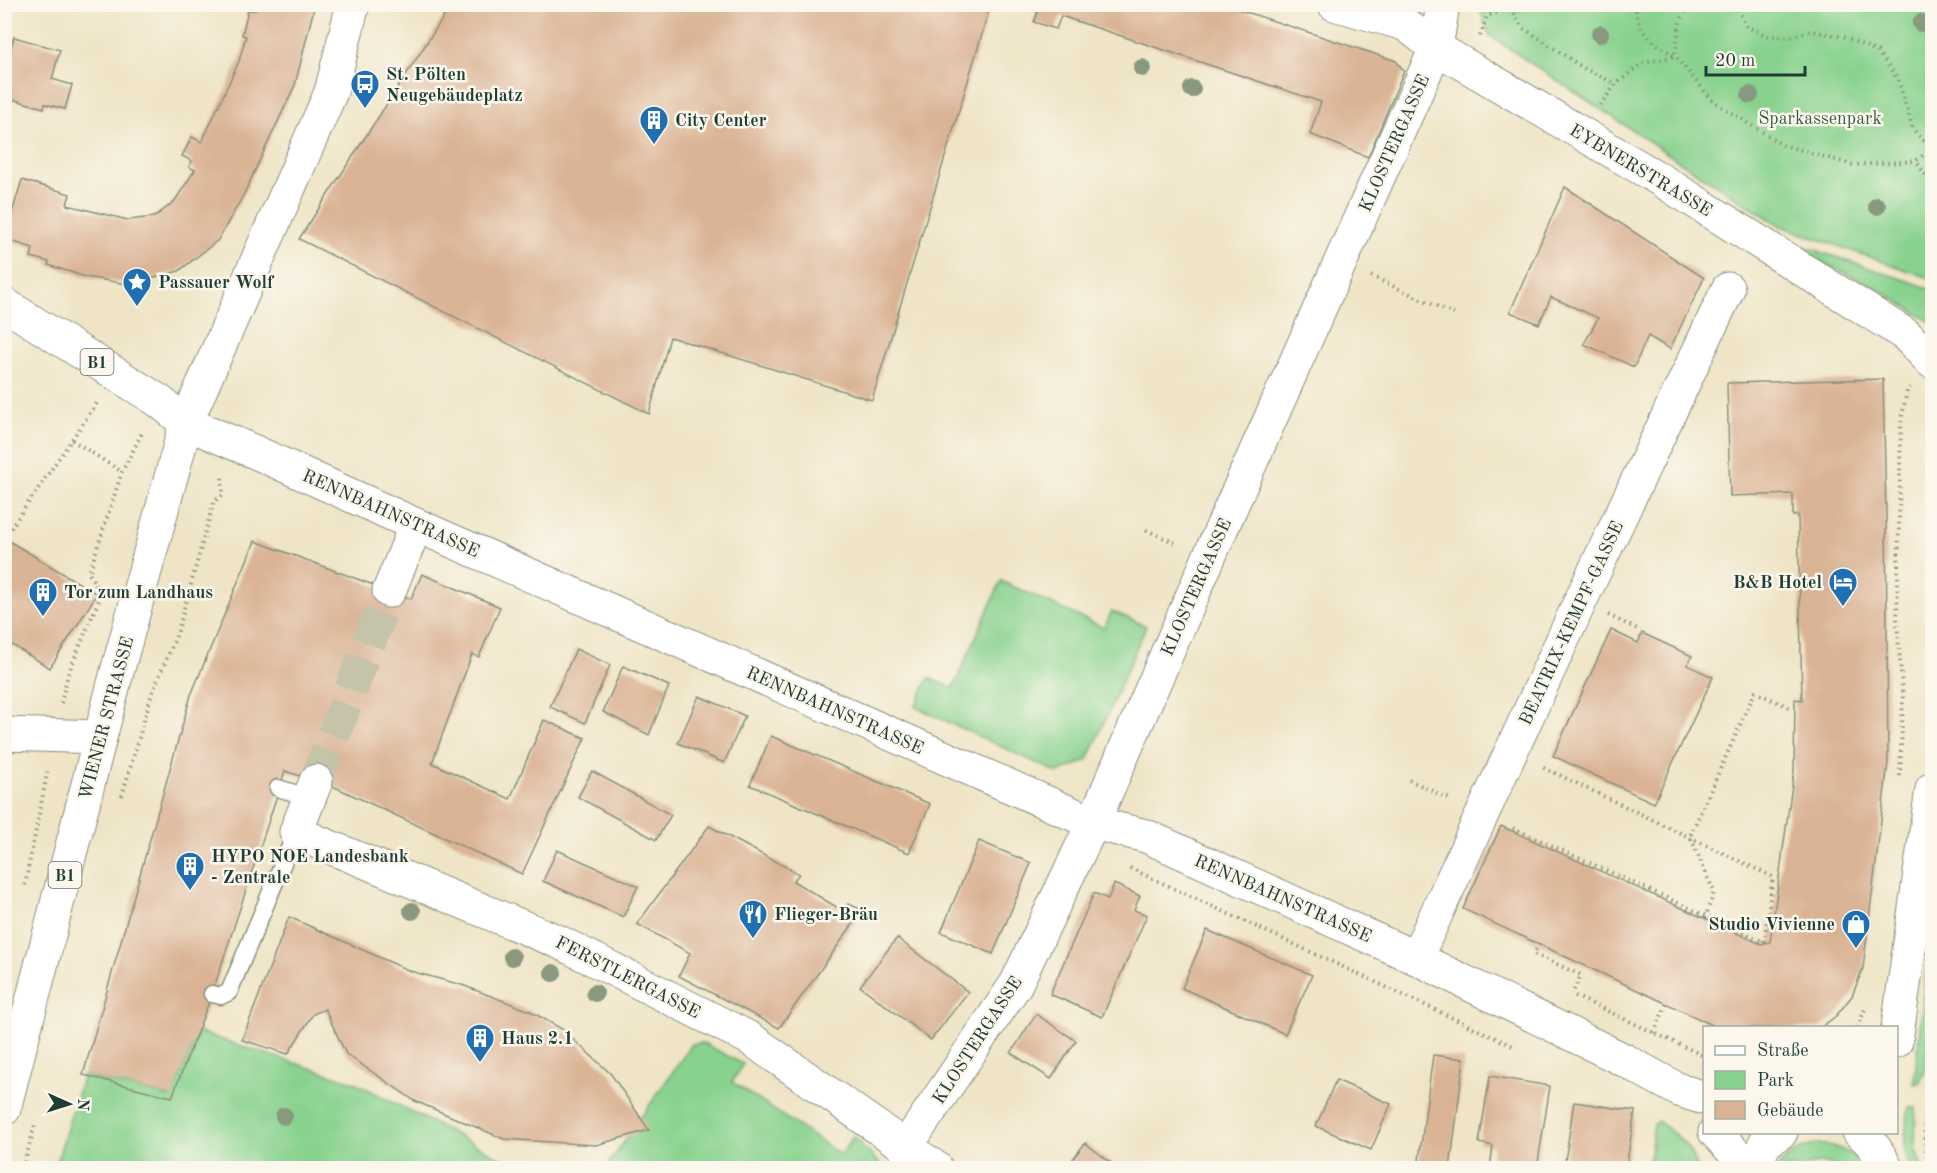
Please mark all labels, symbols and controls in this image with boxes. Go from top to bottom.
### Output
scale bar [1706,39,1805,77]
text: 20 m [1715,52,1755,70]
place label: St. Pölten Neugebäudeplatz [386,66,523,105]
bus stop icon: St. Pölten Neugebäudeplatz [349,68,381,110]
street label: KLOSTERGASSE [1356,72,1433,215]
building icon: City Center [638,104,670,146]
park label: Sparkassenpark [1758,110,1882,128]
place label: City Center [675,112,767,130]
street label: EYBNERSTRASSE [1566,121,1715,220]
place icon: Passauer Wolf [121,266,153,308]
place label: Passauer Wolf [158,274,275,292]
road number: B1 [80,349,114,375]
street label: RENNBAHNSTRASSE [299,467,482,561]
street label: KLOSTERGASSE [1158,516,1235,659]
street label: BEATRIX-KEMPF-GASSE [1517,519,1627,728]
hotel icon: B&B Hotel [1827,566,1859,608]
place label: B&B Hotel [1733,574,1822,592]
building icon: Tor zum Landhaus [27,576,59,618]
place label: Tor zum Landhaus [64,584,213,602]
street label: WIENER STRASSE [76,635,137,802]
street label: RENNBAHNSTRASSE [743,664,926,758]
place label: HYPO NOE Landesbank - Zentrale [211,848,409,887]
building icon: HYPO NOE Landesbank - Zentrale [174,850,206,892]
street label: RENNBAHNSTRASSE [1191,852,1374,946]
road number: B1 [48,862,82,888]
restaurant icon: Flieger-Bräu [737,898,769,940]
place label: Flieger-Bräu [774,906,878,924]
shop icon: Studio Vivienne [1840,908,1872,950]
place label: Studio Vivienne [1708,916,1835,934]
street label: FERSTLERGASSE [552,934,703,1022]
street label: KLOSTERGASSE [930,973,1026,1108]
building icon: Haus 2.1 [464,1022,496,1064]
legend [1703,1026,1898,1134]
place label: Haus 2.1 [501,1030,574,1048]
text: Straße [1757,1042,1808,1060]
text: Park [1757,1072,1794,1090]
north arrow [39,1074,99,1134]
text: N [74,1098,90,1112]
text: Gebäude [1757,1102,1824,1120]

